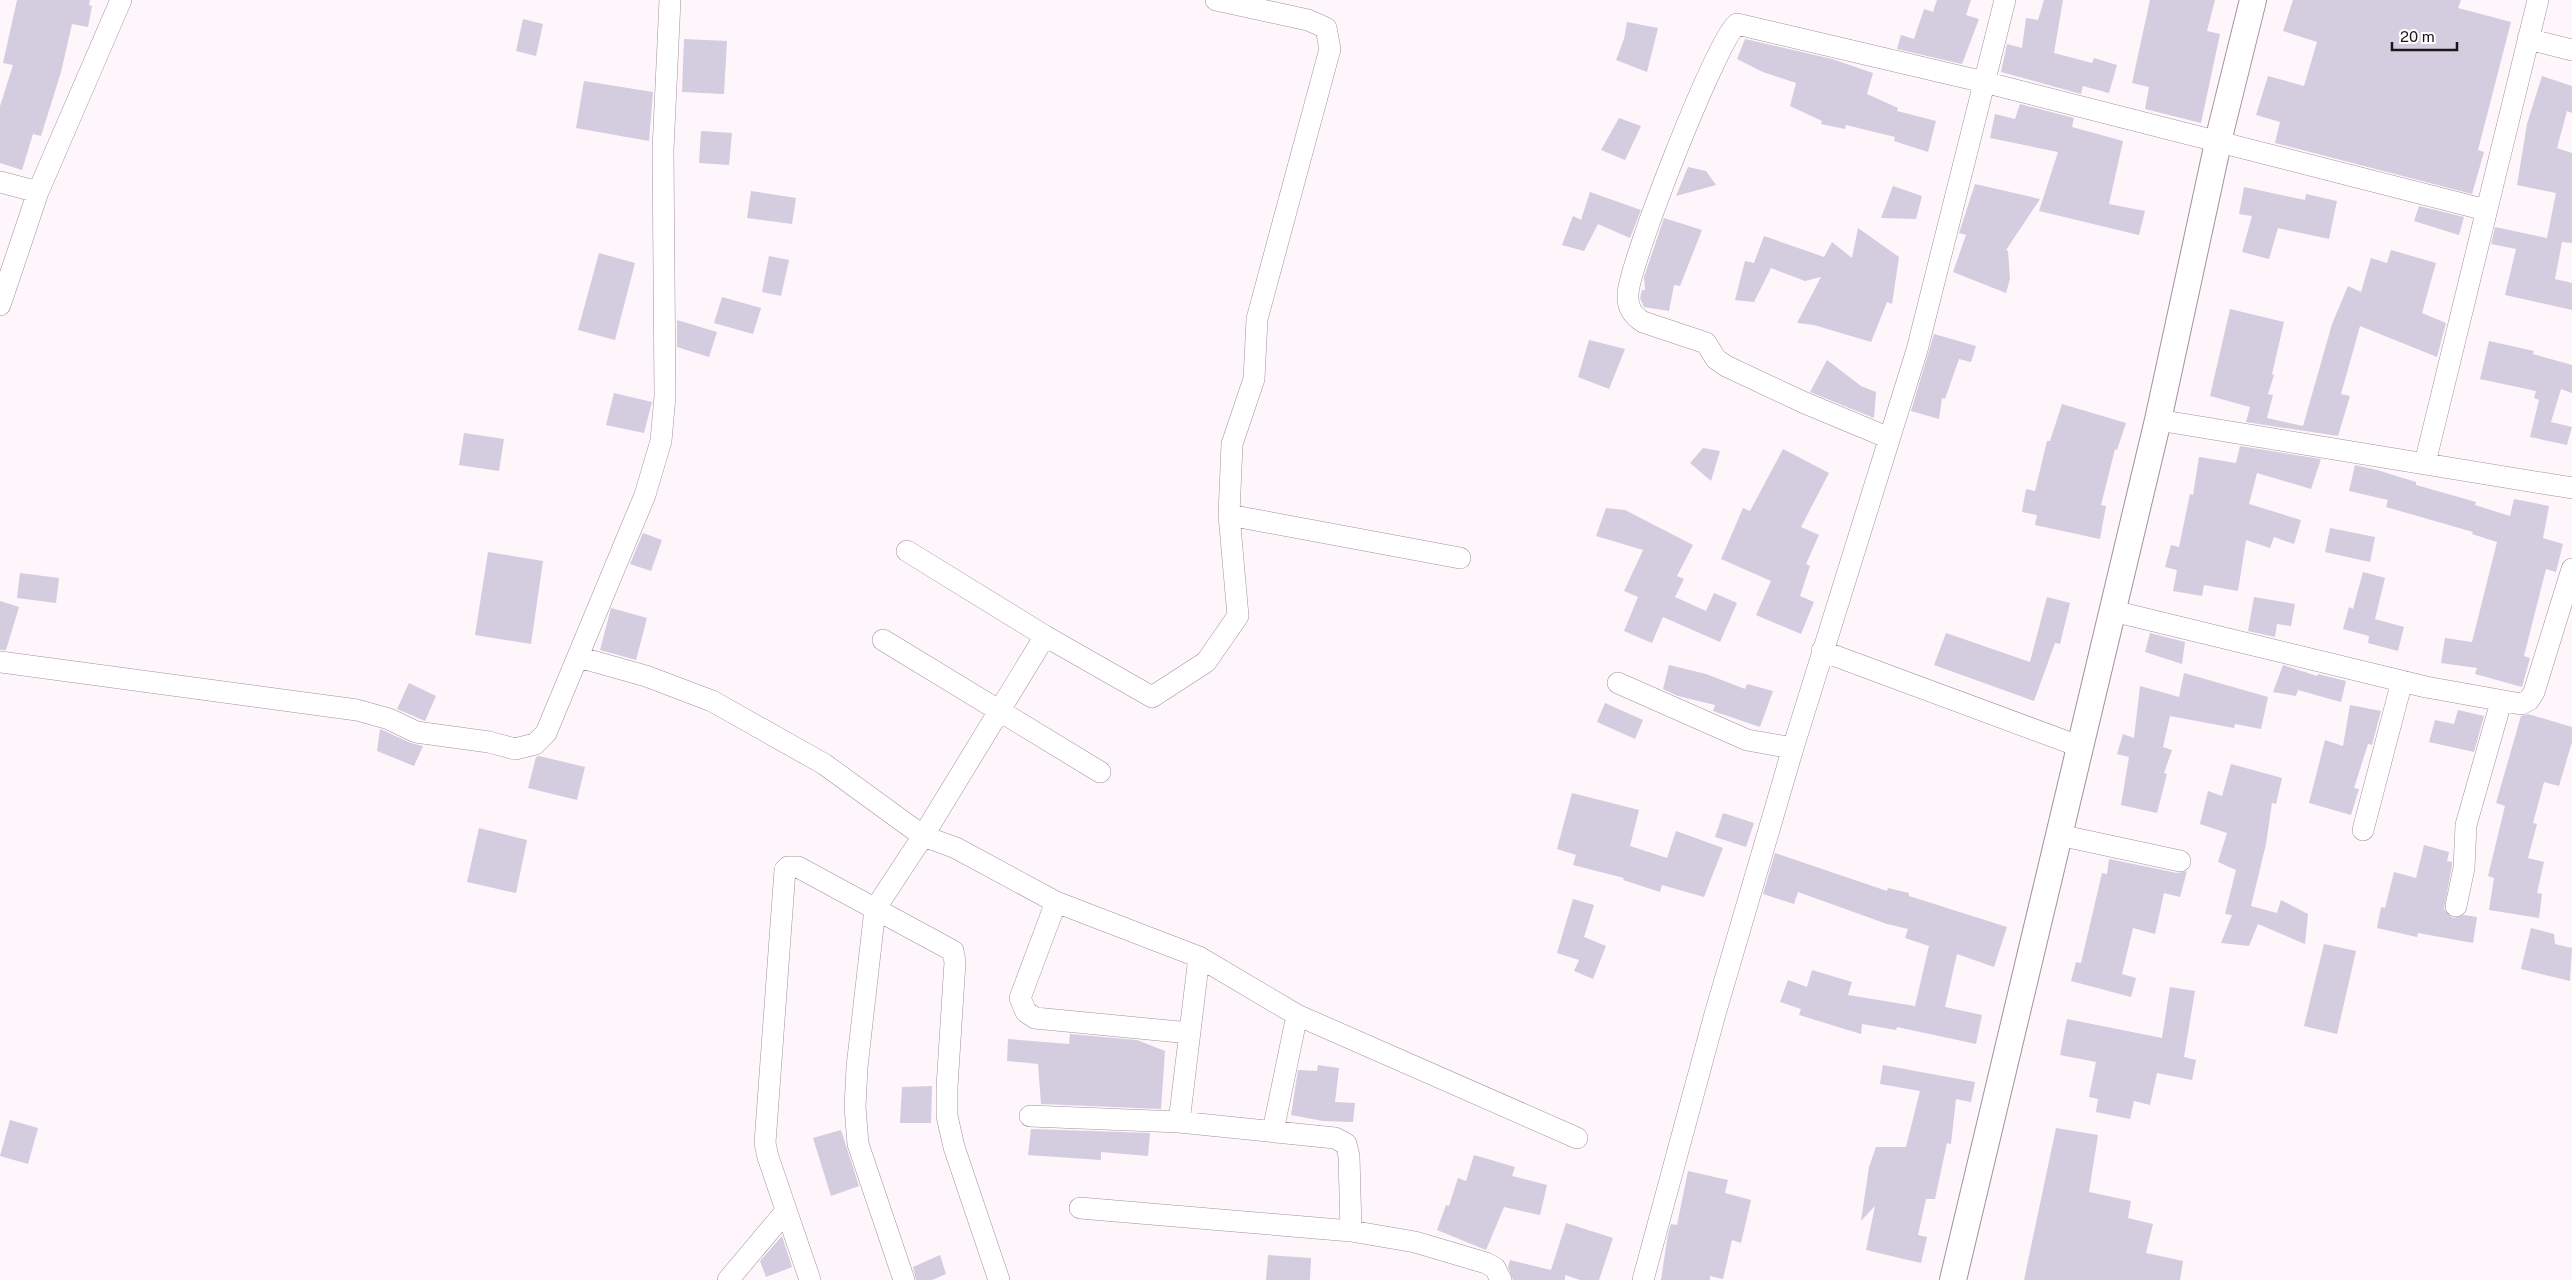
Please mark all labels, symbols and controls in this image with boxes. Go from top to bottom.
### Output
scale bar [2392,20,2457,52]
text: 20 m [2400,28,2435,45]

